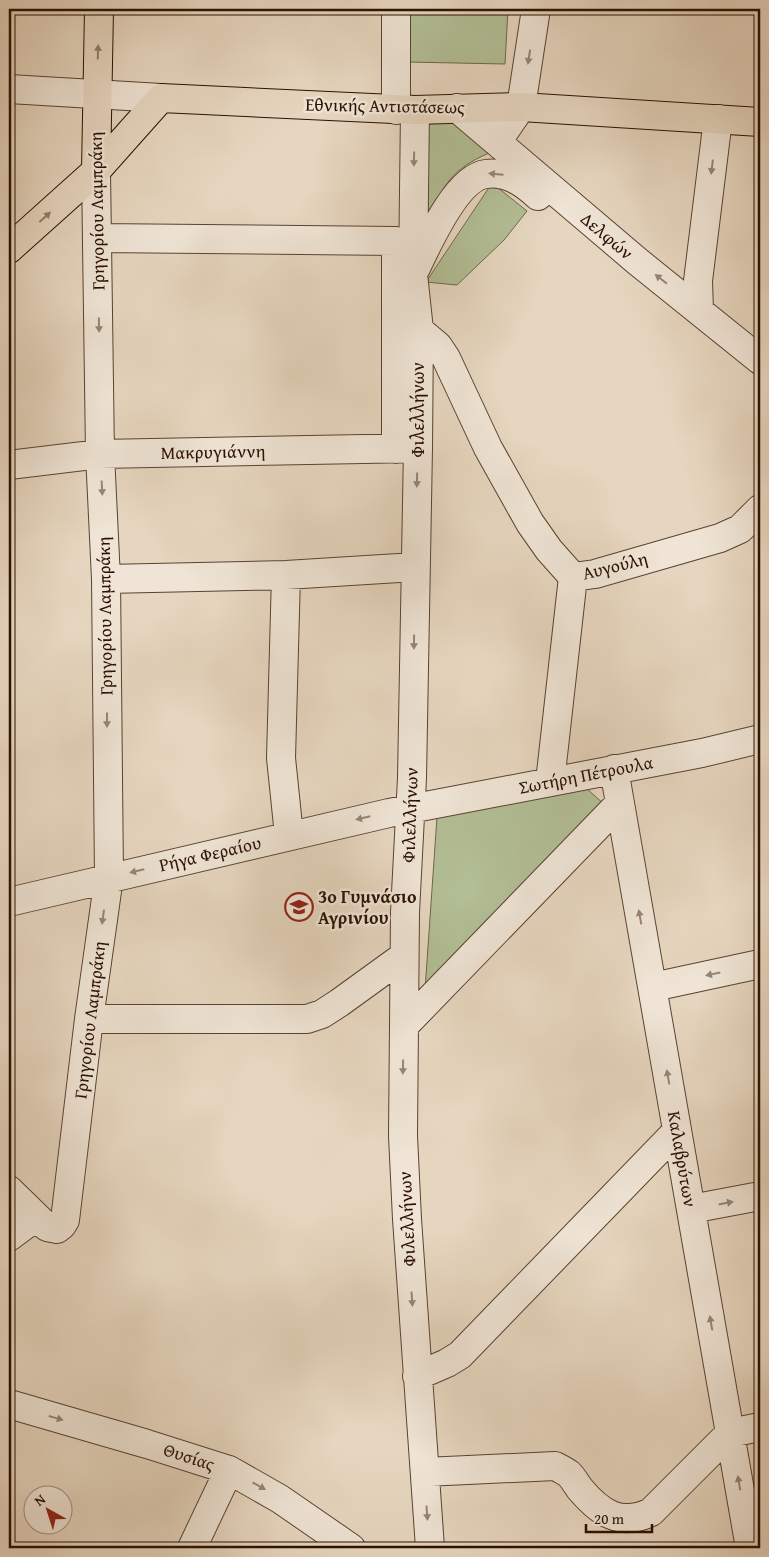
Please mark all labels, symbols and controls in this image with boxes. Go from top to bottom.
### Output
one-way arrow [94,43,102,59]
one-way arrow [524,49,532,65]
street label: Εθνικής Αντιστάσεως [305,91,465,120]
street label: Γρηγορίου Λαμπράκη [82,131,111,291]
one-way arrow [410,151,418,167]
one-way arrow [708,160,716,176]
one-way arrow [488,170,504,178]
street label: Δελφών [575,206,640,266]
one-way arrow [39,211,51,223]
one-way arrow [655,274,668,285]
one-way arrow [95,317,103,333]
street label: Φιλελλήνων [404,362,431,458]
street label: Μακρυγιάννη [160,437,266,466]
one-way arrow [413,472,421,488]
one-way arrow [98,480,106,496]
street label: Γρηγορίου Λαμπράκη [90,536,119,696]
street label: Αυγούλη [579,544,650,587]
one-way arrow [410,634,418,650]
one-way arrow [104,712,112,728]
street label: Σωτήρη Πέτρουλα [516,748,656,801]
street label: Φιλελλήνων [394,767,425,863]
one-way arrow [356,814,371,822]
street label: Ρήγα Φεραίου [156,829,264,878]
one-way arrow [129,867,144,875]
place label: 3ο Γυμνάσιο Αγρινίου [318,883,417,931]
school or university icon: 3ο Γυμνάσιο Αγρινίου [284,892,314,922]
one-way arrow [635,908,643,924]
one-way arrow [99,909,107,925]
street label: Γρηγορίου Λαμπράκη [66,939,113,1100]
one-way arrow [705,970,720,978]
one-way arrow [399,1059,407,1075]
one-way arrow [664,1068,672,1084]
street label: Καλαβρύτων [661,1109,704,1209]
street label: Φιλελλήνων [391,1171,422,1267]
one-way arrow [718,1198,734,1206]
one-way arrow [408,1291,416,1307]
one-way arrow [706,1314,714,1330]
one-way arrow [48,1414,63,1422]
street label: Θυσίας [160,1436,219,1478]
one-way arrow [734,1475,742,1491]
one-way arrow [252,1482,265,1491]
north arrow [22,1484,72,1534]
text: N [30,1489,50,1511]
scale bar [586,1502,653,1534]
one-way arrow [424,1506,432,1522]
text: 20 m [594,1508,625,1529]

